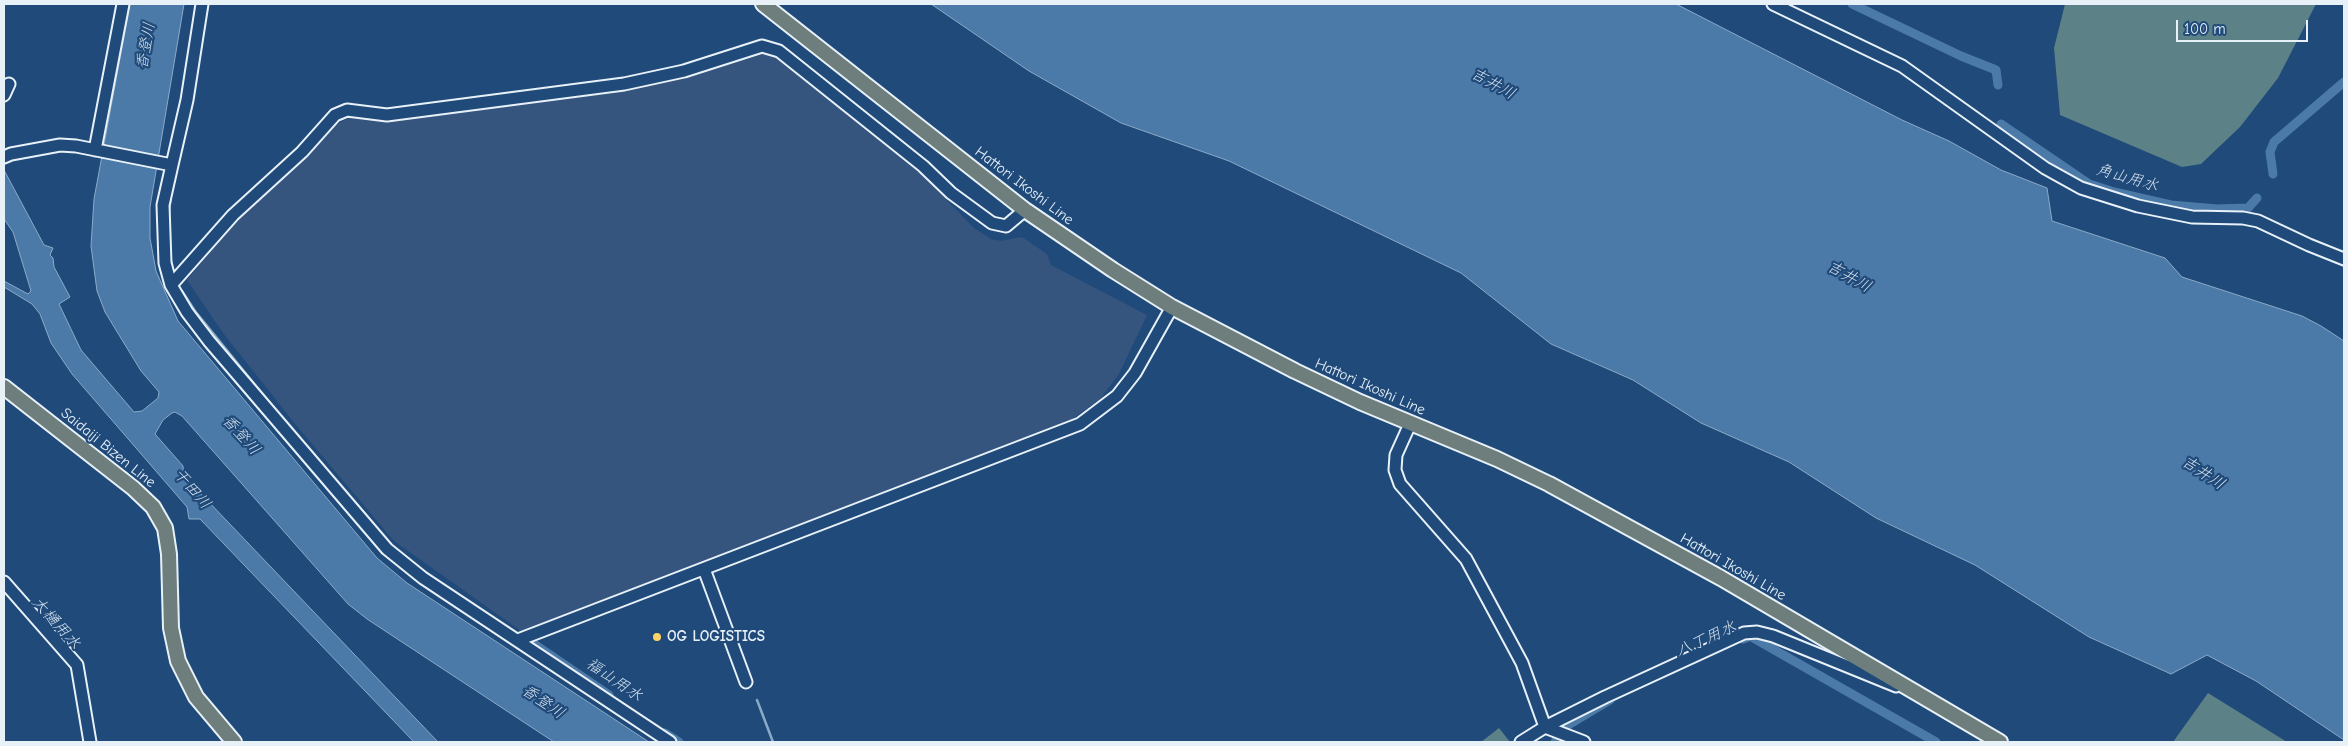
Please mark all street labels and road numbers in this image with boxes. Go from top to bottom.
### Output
street label: Hattori Ikoshi Line [971,143,1077,229]
street label: Hattori Ikoshi Line [1312,355,1428,419]
street label: Saidaiji Bizen Line [57,404,159,492]
street label: Hattori Ikoshi Line [1677,529,1789,605]

